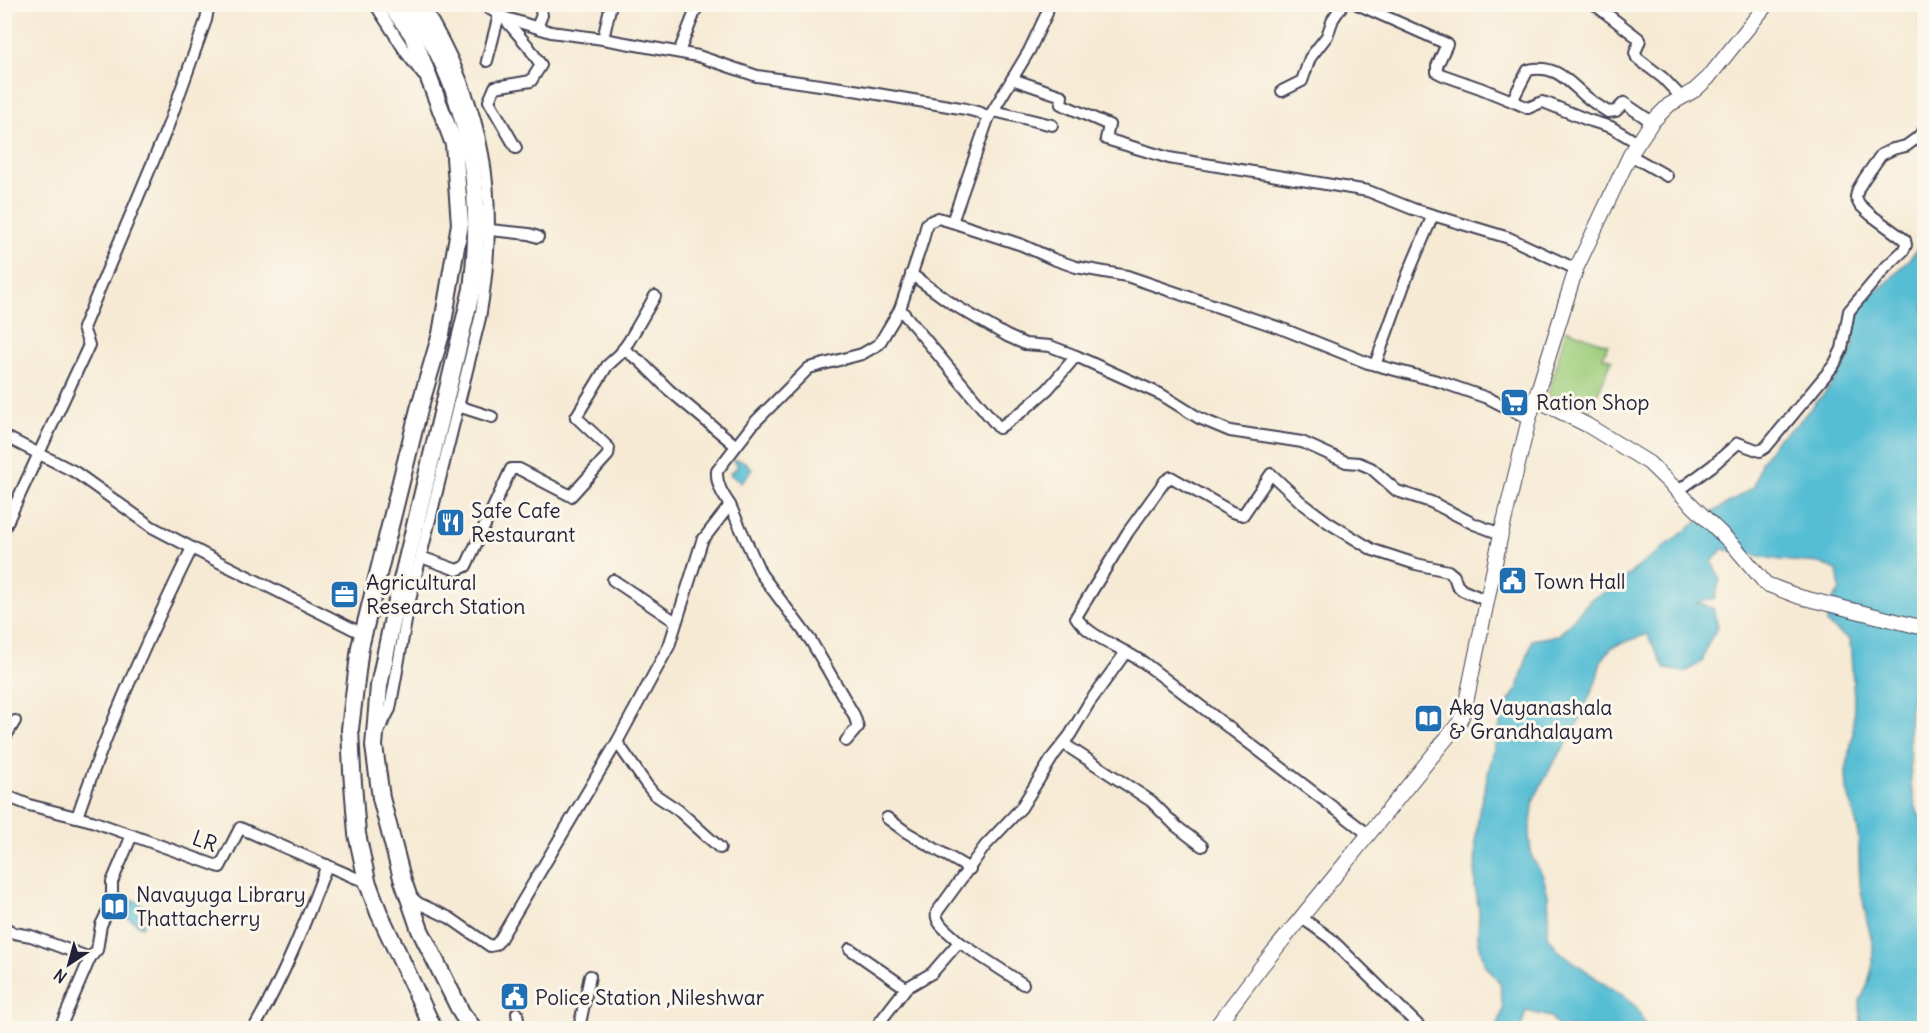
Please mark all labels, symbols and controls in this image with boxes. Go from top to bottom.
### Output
supermarket icon: Ration Shop [1499,386,1531,418]
place label: Ration Shop [1536,389,1650,416]
place label: Safe Cafe Restaurant [471,497,575,548]
restaurant icon: Safe Cafe Restaurant [434,506,466,538]
public building icon: Town Hall [1497,565,1529,597]
place label: Town Hall [1534,568,1626,595]
place label: Agricultural Research Station [366,569,525,620]
office icon: Agricultural Research Station [329,578,361,610]
place label: Akg Vayanashala & Grandhalayam [1449,694,1613,745]
library icon: Akg Vayanashala & Grandhalayam [1412,703,1444,735]
street label: LR [189,824,221,858]
place label: Navayuga Library Thattacherry [136,881,306,932]
library icon: Navayuga Library Thattacherry [99,890,131,922]
north arrow [39,934,99,994]
text: N [50,965,71,987]
public building icon: Police Station ,Nileshwar [498,981,530,1013]
place label: Police Station ,Nileshwar [535,984,765,1011]

